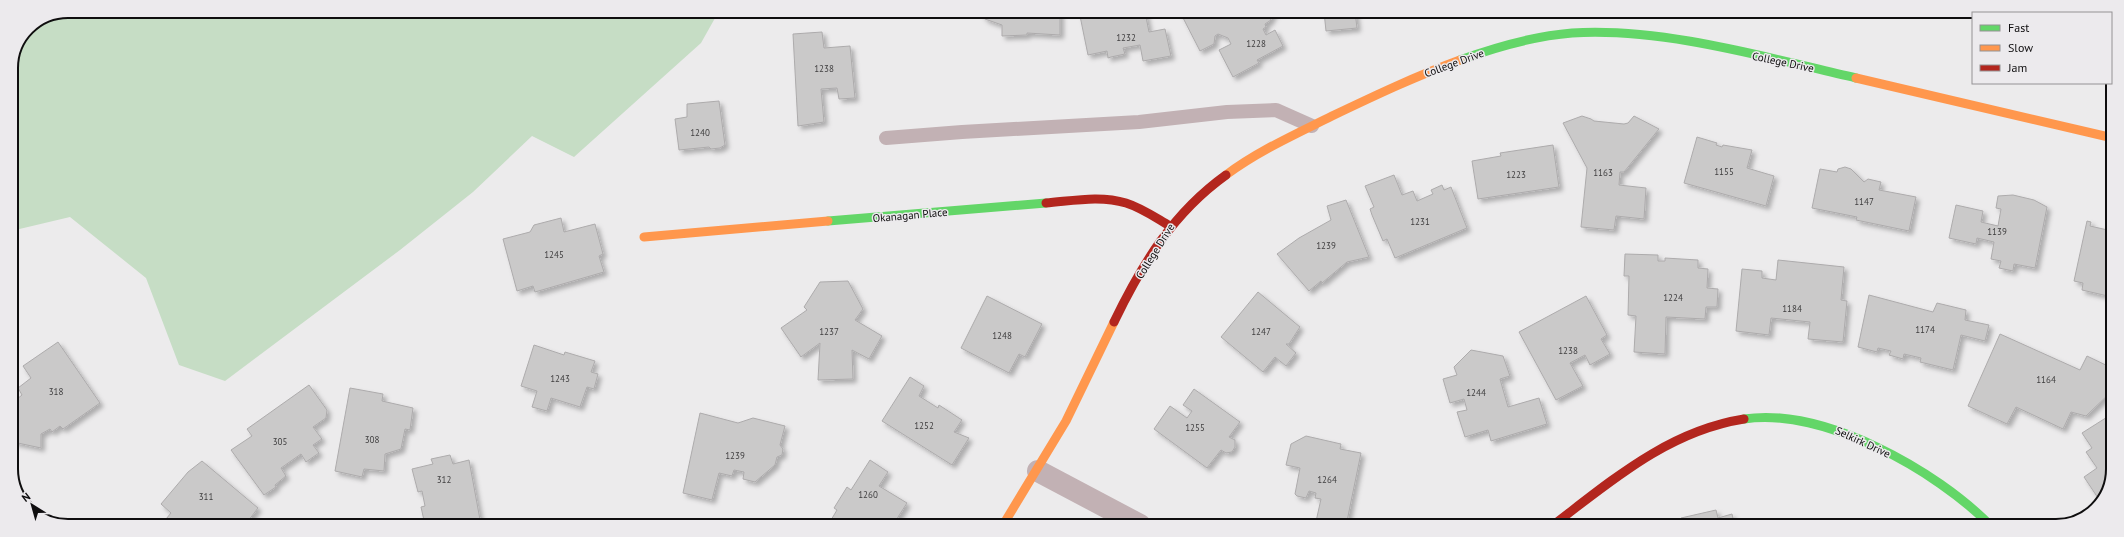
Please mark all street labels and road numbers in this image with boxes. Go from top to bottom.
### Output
street label: College Drive [1422,46,1486,80]
street label: College Drive [1751,49,1816,75]
street label: Okanagan Place [872,205,948,225]
street label: College Drive [1132,220,1178,281]
street label: Selkirk Drive [1833,423,1893,461]

